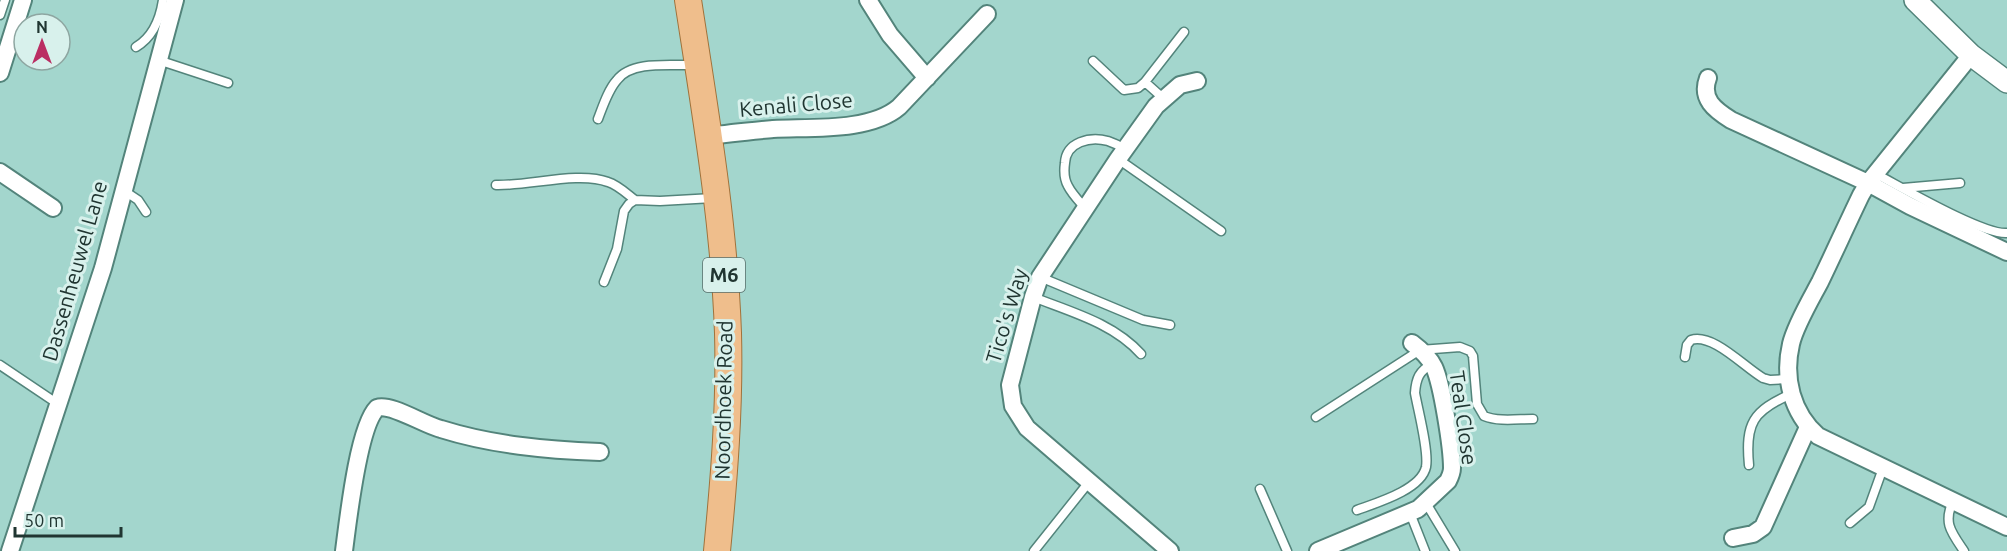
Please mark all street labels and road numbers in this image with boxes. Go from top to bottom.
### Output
street label: Kenali Close [738,87,854,121]
street label: Dassenheuwel Lane [37,178,111,364]
road number: M6 [703,258,745,292]
street label: Tico's Way [980,265,1032,366]
street label: Noordhoek Road [710,320,736,480]
street label: Teal Close [1446,369,1482,466]

